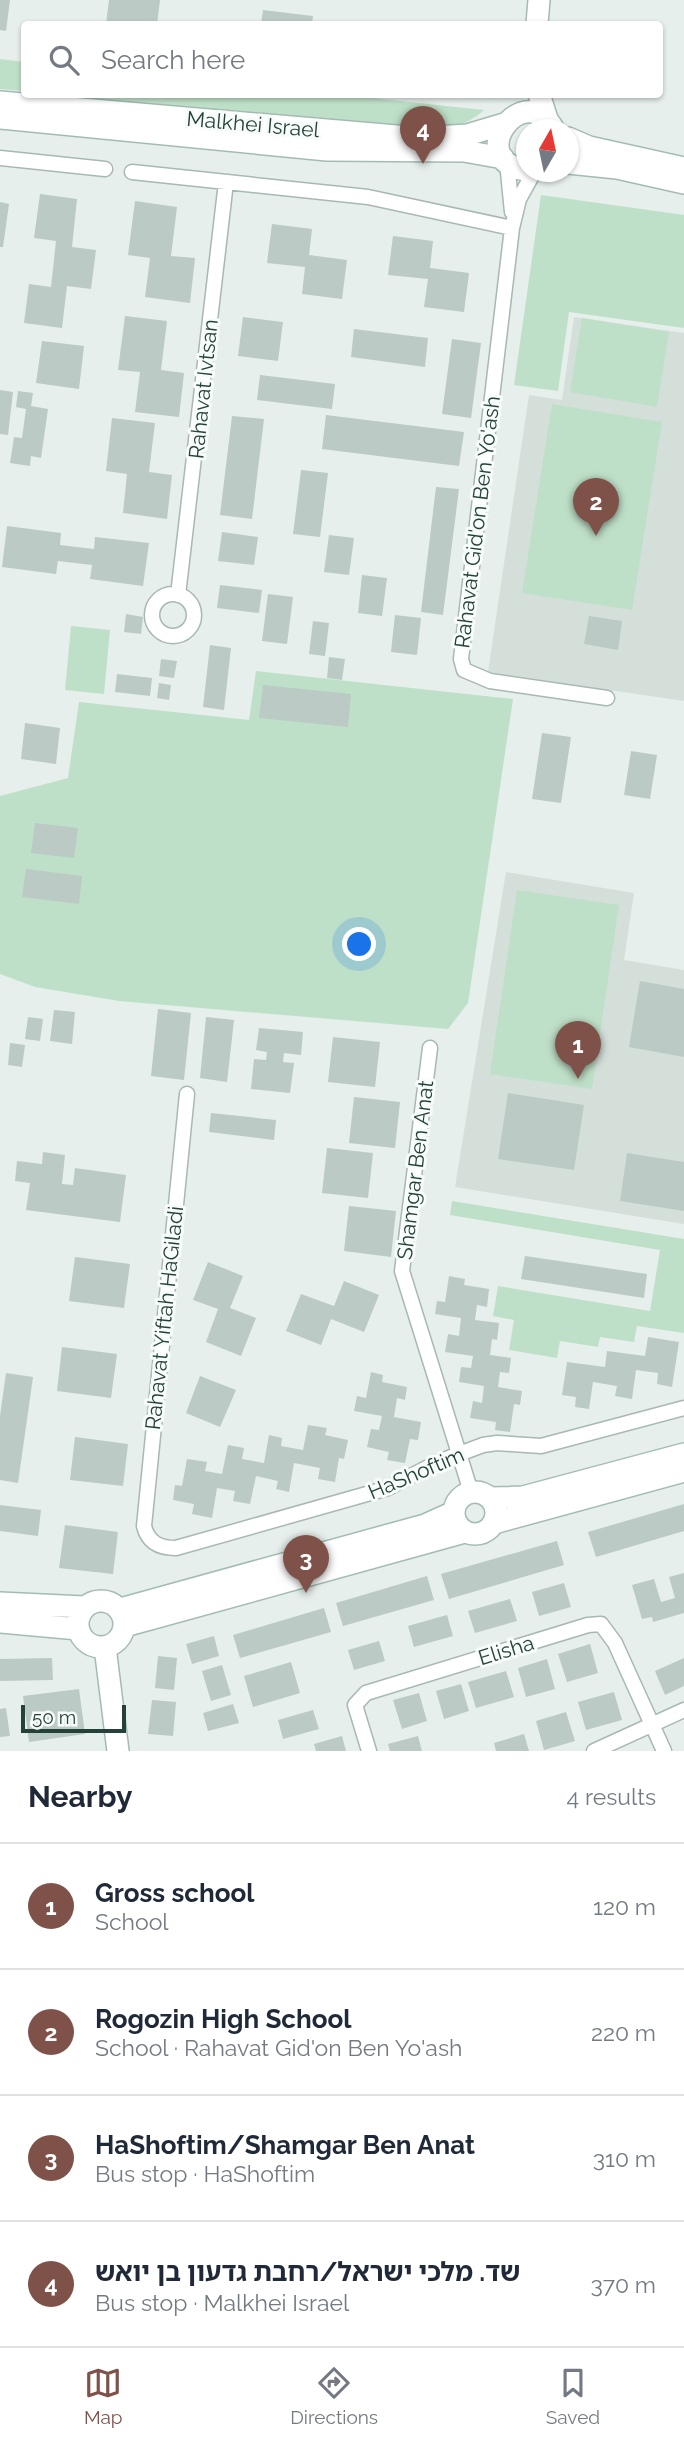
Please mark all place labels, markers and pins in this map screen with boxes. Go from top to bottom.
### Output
pin: 4 [400,106,446,164]
pin: 2 [573,478,619,536]
pin: 1 [555,1021,601,1079]
pin: 3 [283,1535,329,1593]

